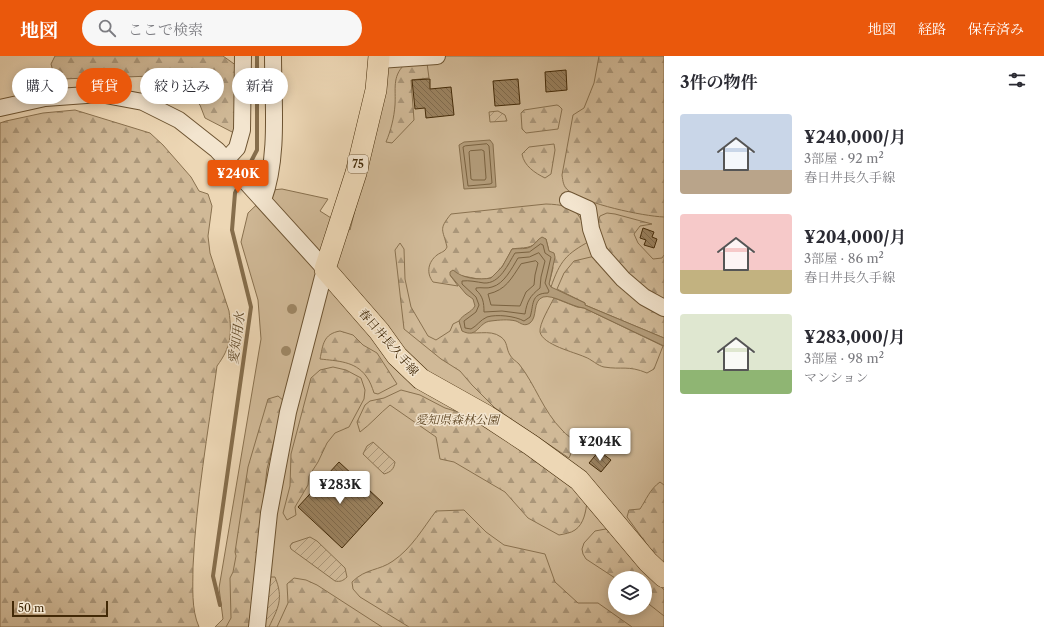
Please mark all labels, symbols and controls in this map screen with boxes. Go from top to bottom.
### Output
search box [82,10,362,46]
icon: search [96,17,118,39]
text: 地図 [20,19,58,42]
text: ここで検索 [128,20,203,39]
text: 地図 [868,20,896,38]
text: 経路 [918,20,946,38]
text: 保存済み [968,20,1024,38]
chip: 購入 [12,68,68,104]
chip: 賃貸 [76,68,132,104]
chip: 絞り込み [140,68,224,104]
chip: 新着 [232,68,288,104]
icon: filters [1006,69,1028,91]
text: 3件の物件 [680,72,758,92]
text: ¥240,000/月 [804,127,906,147]
icon: home [712,130,760,178]
text: 3部屋 · 92 m² [804,150,884,166]
road number: 75 [348,155,368,173]
pin: ¥240K [210,160,266,194]
text: ¥240K [217,165,259,181]
text: 春日井長久手線 [804,169,895,185]
text: ¥204,000/月 [804,227,907,247]
icon: home [712,230,760,278]
text: 3部屋 · 86 m² [804,250,884,266]
text: 春日井長久手線 [804,269,895,285]
street label: 春日井長久手線 [356,305,422,379]
water label: 愛知用水 [224,309,248,365]
text: ¥283,000/月 [804,327,906,347]
icon: home [712,330,760,378]
text: 3部屋 · 98 m² [804,350,884,366]
text: マンション [804,369,868,385]
park label: 愛知県森林公園 [415,412,501,427]
pin: ¥204K [572,428,628,462]
text: ¥204K [579,433,621,449]
pin: ¥283K [312,471,368,505]
text: ¥283K [319,476,361,492]
map controls [608,571,652,615]
button: layers [608,571,652,615]
scale bar [12,599,108,618]
text: 50 m [18,601,44,615]

